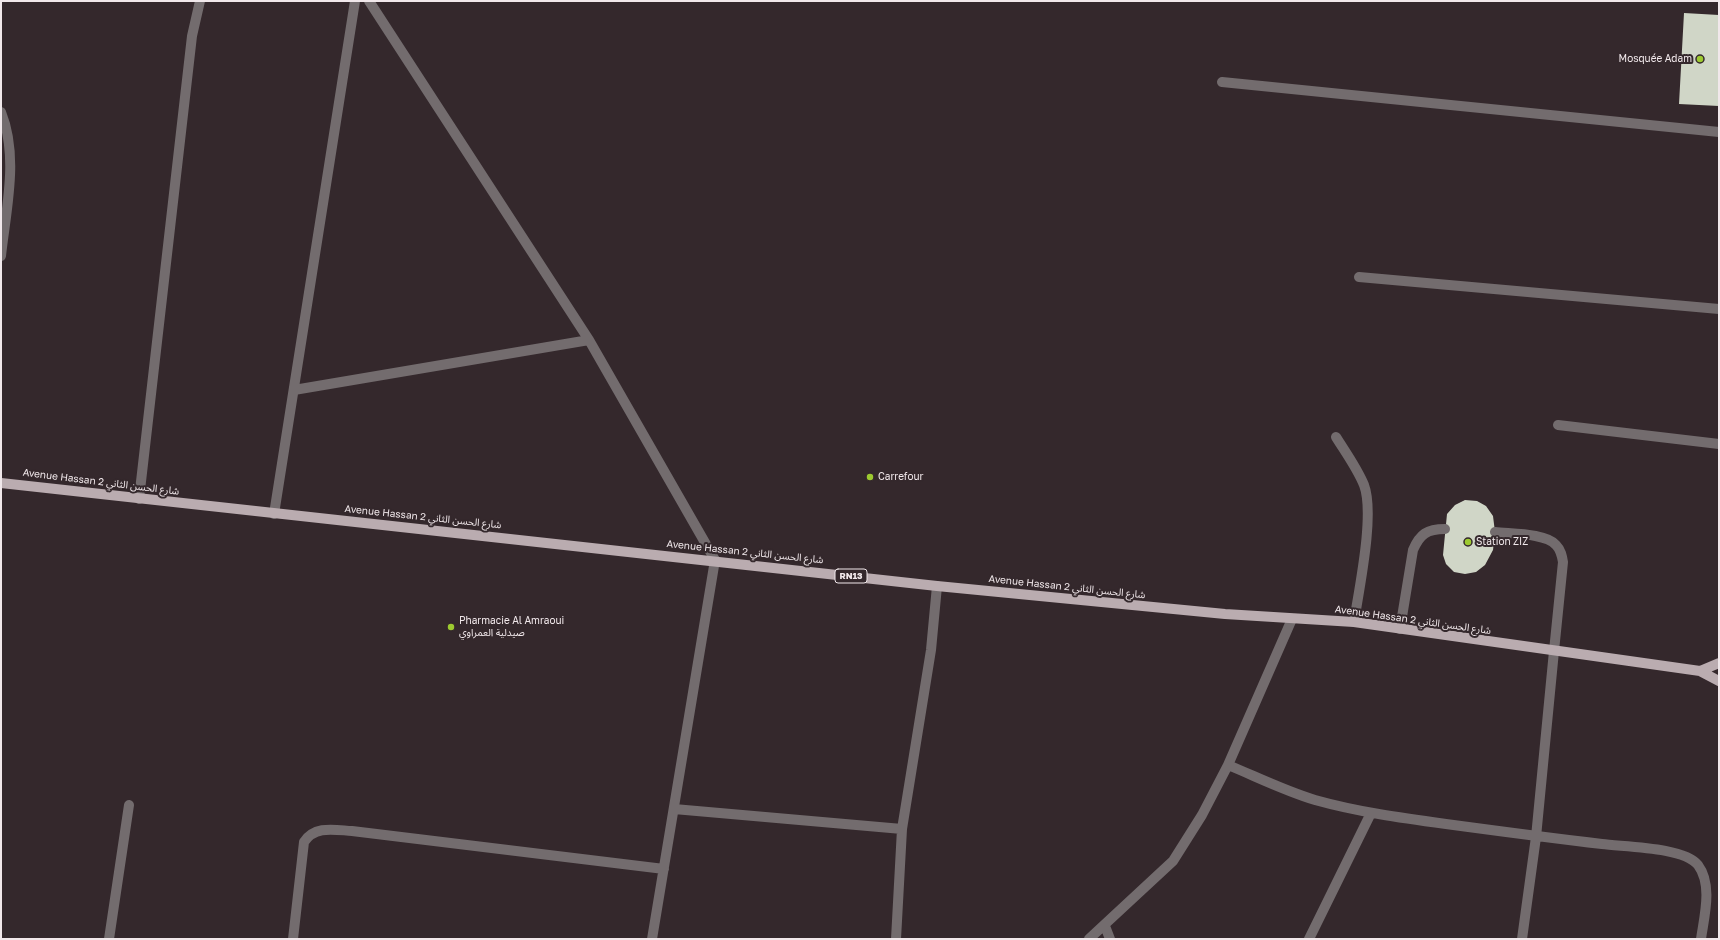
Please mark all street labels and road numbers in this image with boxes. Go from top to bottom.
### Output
street label: Avenue Hassan 2 شارع الحسن الثاني [22,466,180,498]
street label: Avenue Hassan 2 شارع الحسن الثاني [344,503,502,531]
street label: Avenue Hassan 2 شارع الحسن الثاني [666,538,824,566]
road number: RN13 [835,569,867,583]
street label: Avenue Hassan 2 شارع الحسن الثاني [988,573,1146,601]
street label: Avenue Hassan 2 شارع الحسن الثاني [1334,603,1492,637]

